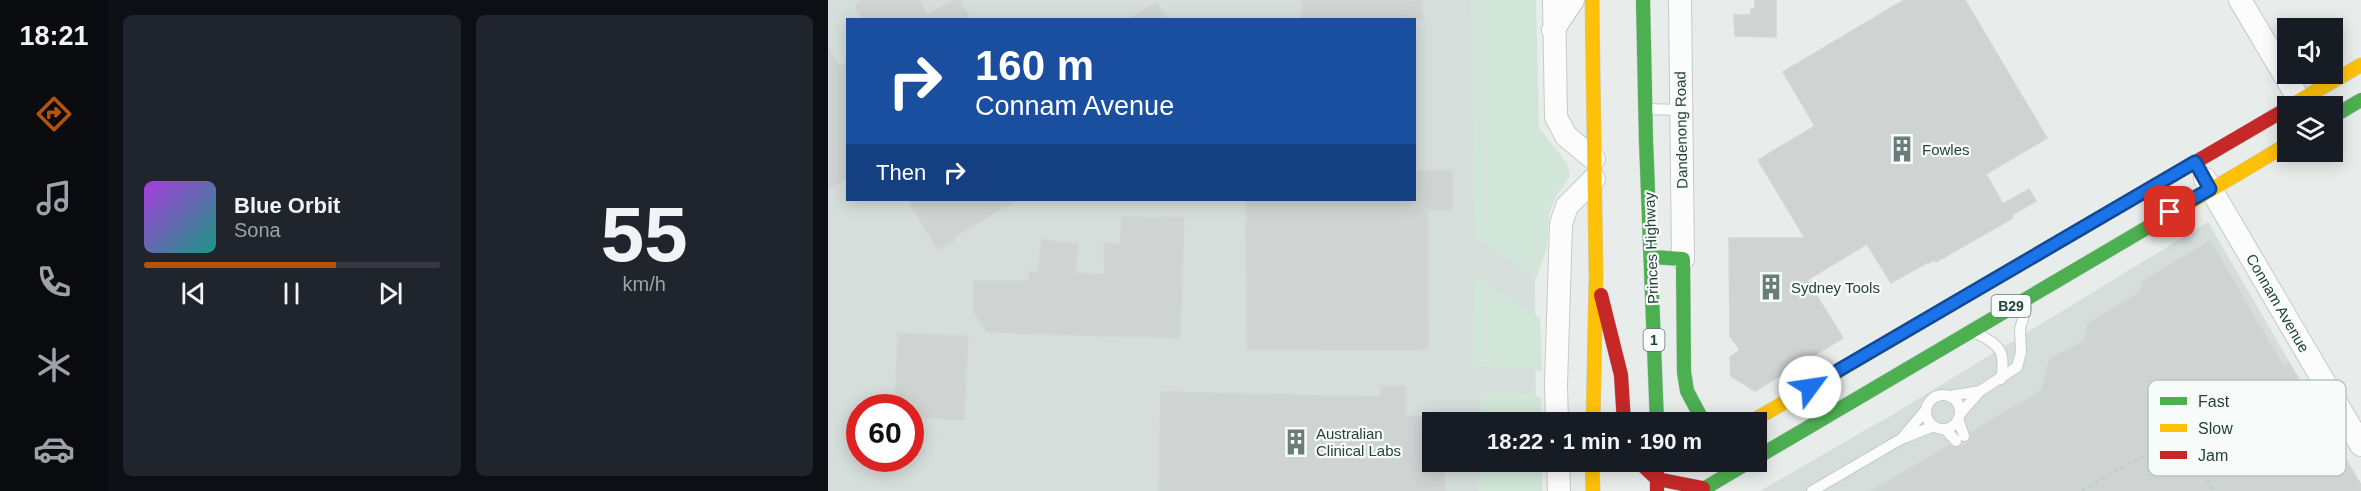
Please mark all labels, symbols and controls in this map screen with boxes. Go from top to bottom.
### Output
map controls [2277,18,2343,162]
button: sound [2277,18,2343,84]
text: 18:21 [19,21,89,51]
icon: right [876,42,954,120]
text: 160 m [975,42,1094,89]
street label: Dandenong Road [1671,71,1691,189]
text: Connam Avenue [975,91,1174,121]
icon: directions [33,93,75,135]
button: layers [2277,96,2343,162]
building icon: Fowles [1887,134,1917,164]
place label: Fowles [1922,141,1970,158]
icon: right [938,156,971,189]
text: Then [876,160,926,185]
icon: music [33,177,75,219]
pin [2144,186,2195,237]
text: 55 [601,190,688,278]
street label: Princes Highway [1641,191,1661,304]
text: Blue Orbit [234,193,340,218]
icon: arrive [2153,195,2186,228]
text: Sona [234,219,281,241]
street label: Connam Avenue [2243,251,2313,355]
icon: phone [33,261,75,303]
building icon: Sydney Tools [1756,272,1786,302]
text: km/h [623,273,666,295]
icon: previous [177,277,210,310]
icon: pause [275,277,308,310]
icon: next [374,277,407,310]
place label: Sydney Tools [1791,279,1880,296]
road number: B29 [1992,295,2030,317]
road number: 1 [1644,329,1664,351]
icon: climate [33,344,75,386]
position arrow [1778,355,1842,419]
legend [2148,380,2346,476]
text: Fast [2198,393,2230,410]
speed limit sign: 60 [846,394,924,472]
text: Slow [2198,420,2233,437]
place label: Australian Clinical Labs [1316,425,1401,459]
building icon: Australian Clinical Labs [1281,427,1311,457]
icon: car [33,428,75,470]
text: 18:22 · 1 min · 190 m [1487,429,1702,454]
text: Jam [2198,447,2228,464]

